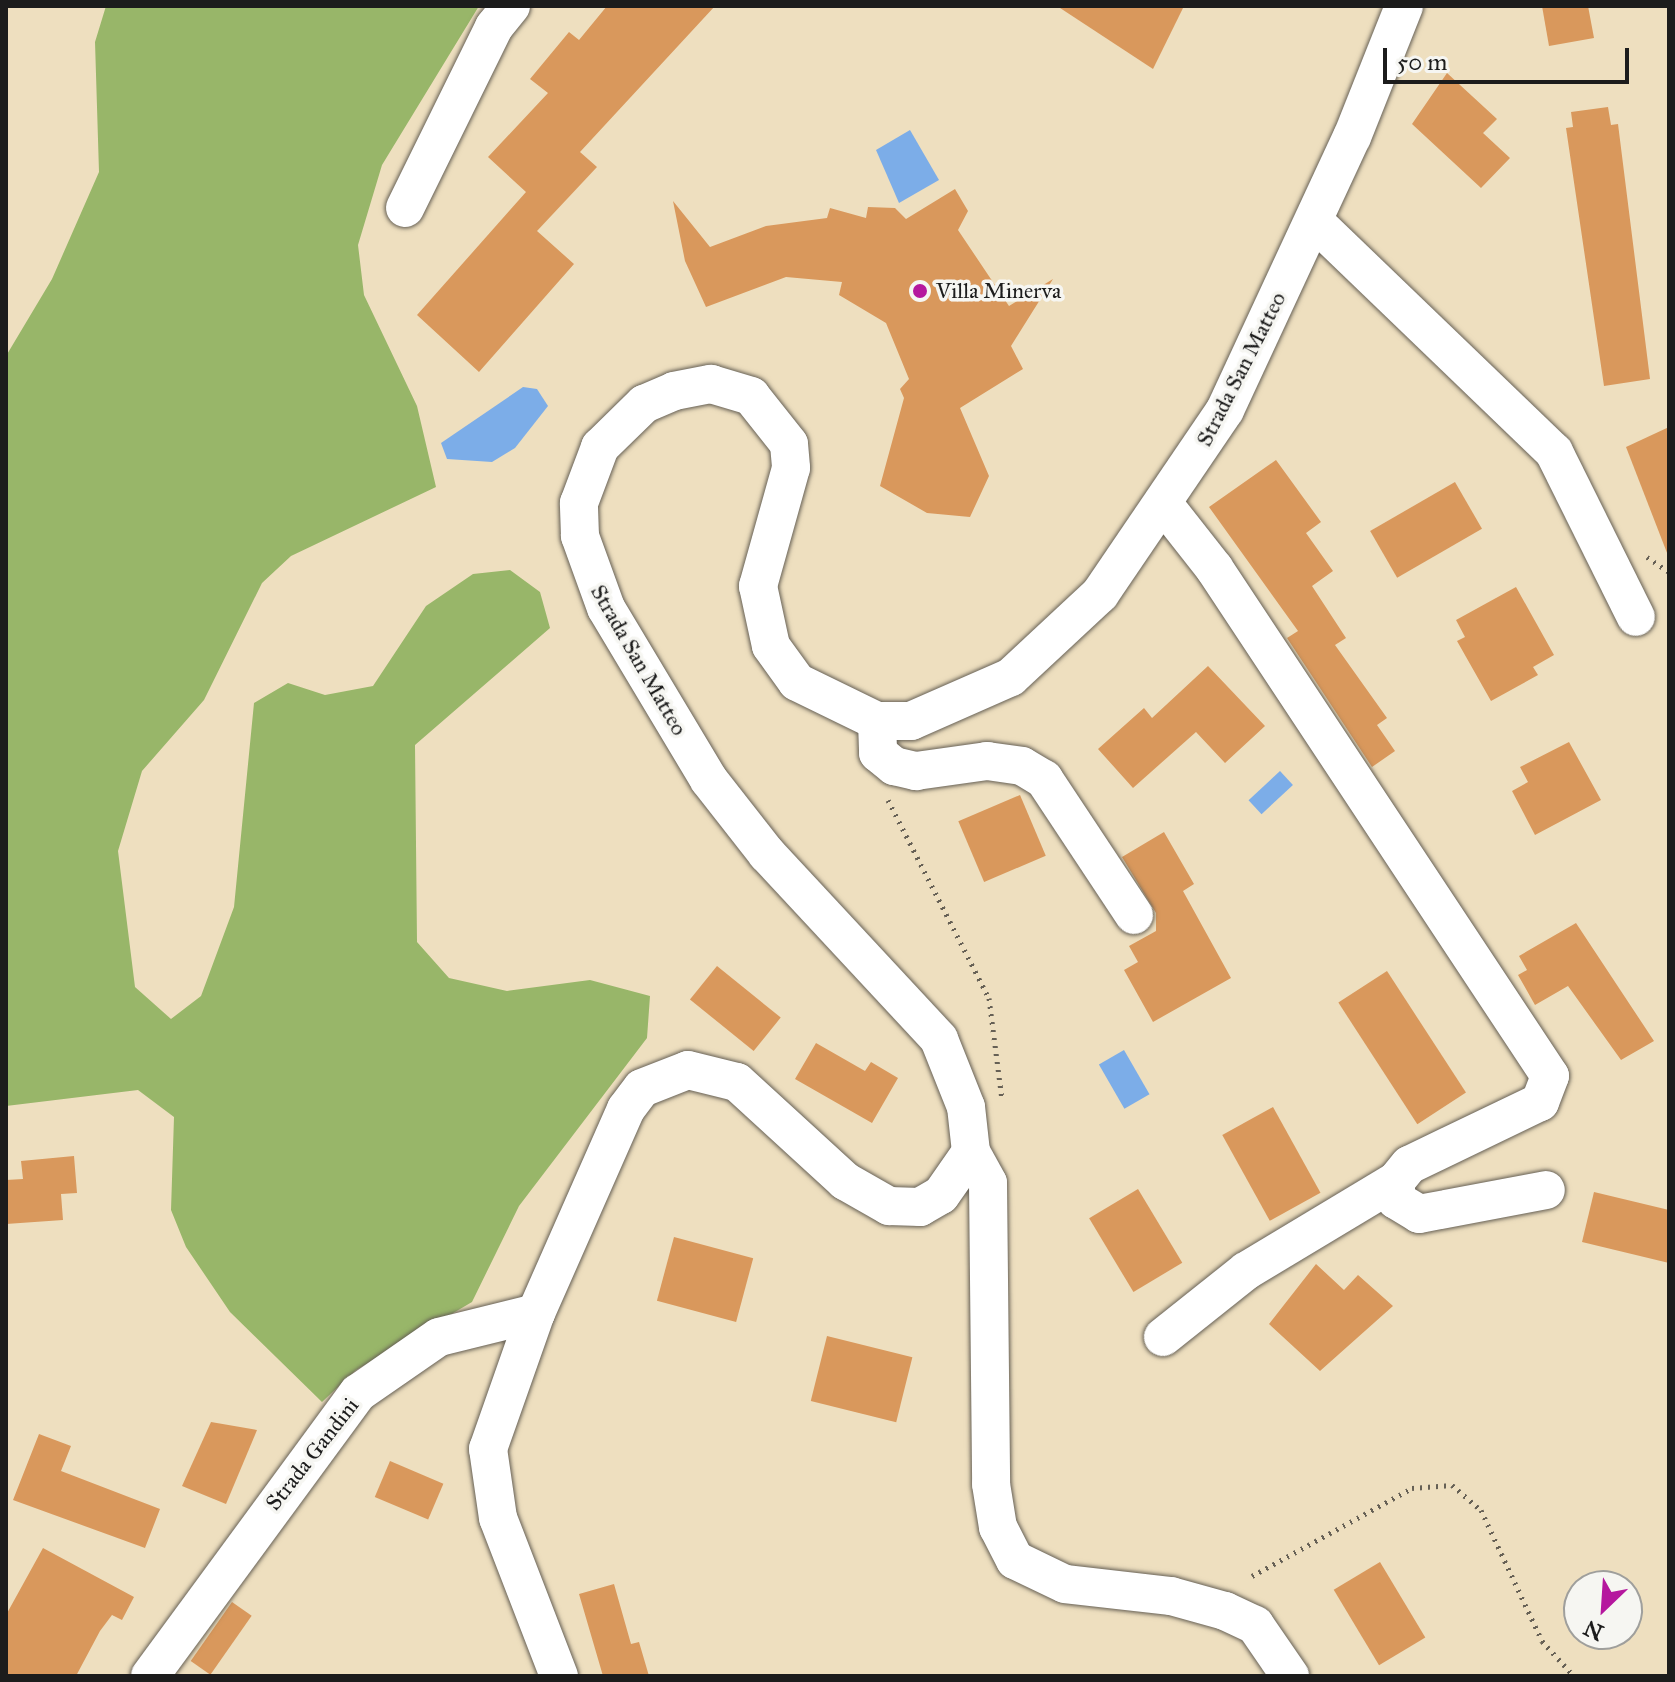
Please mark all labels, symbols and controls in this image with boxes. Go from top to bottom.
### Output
scale bar [1387,32,1633,82]
text: 50 m [1397,47,1447,77]
place label: Villa Minerva [936,278,1061,304]
marker: Villa Minerva [911,282,929,300]
street label: Strada San Matteo [1191,287,1291,451]
street label: Strada San Matteo [585,580,693,740]
street label: Strada Gandini [260,1393,364,1515]
north arrow [1563,1570,1643,1650]
text: N [1579,1614,1608,1647]

